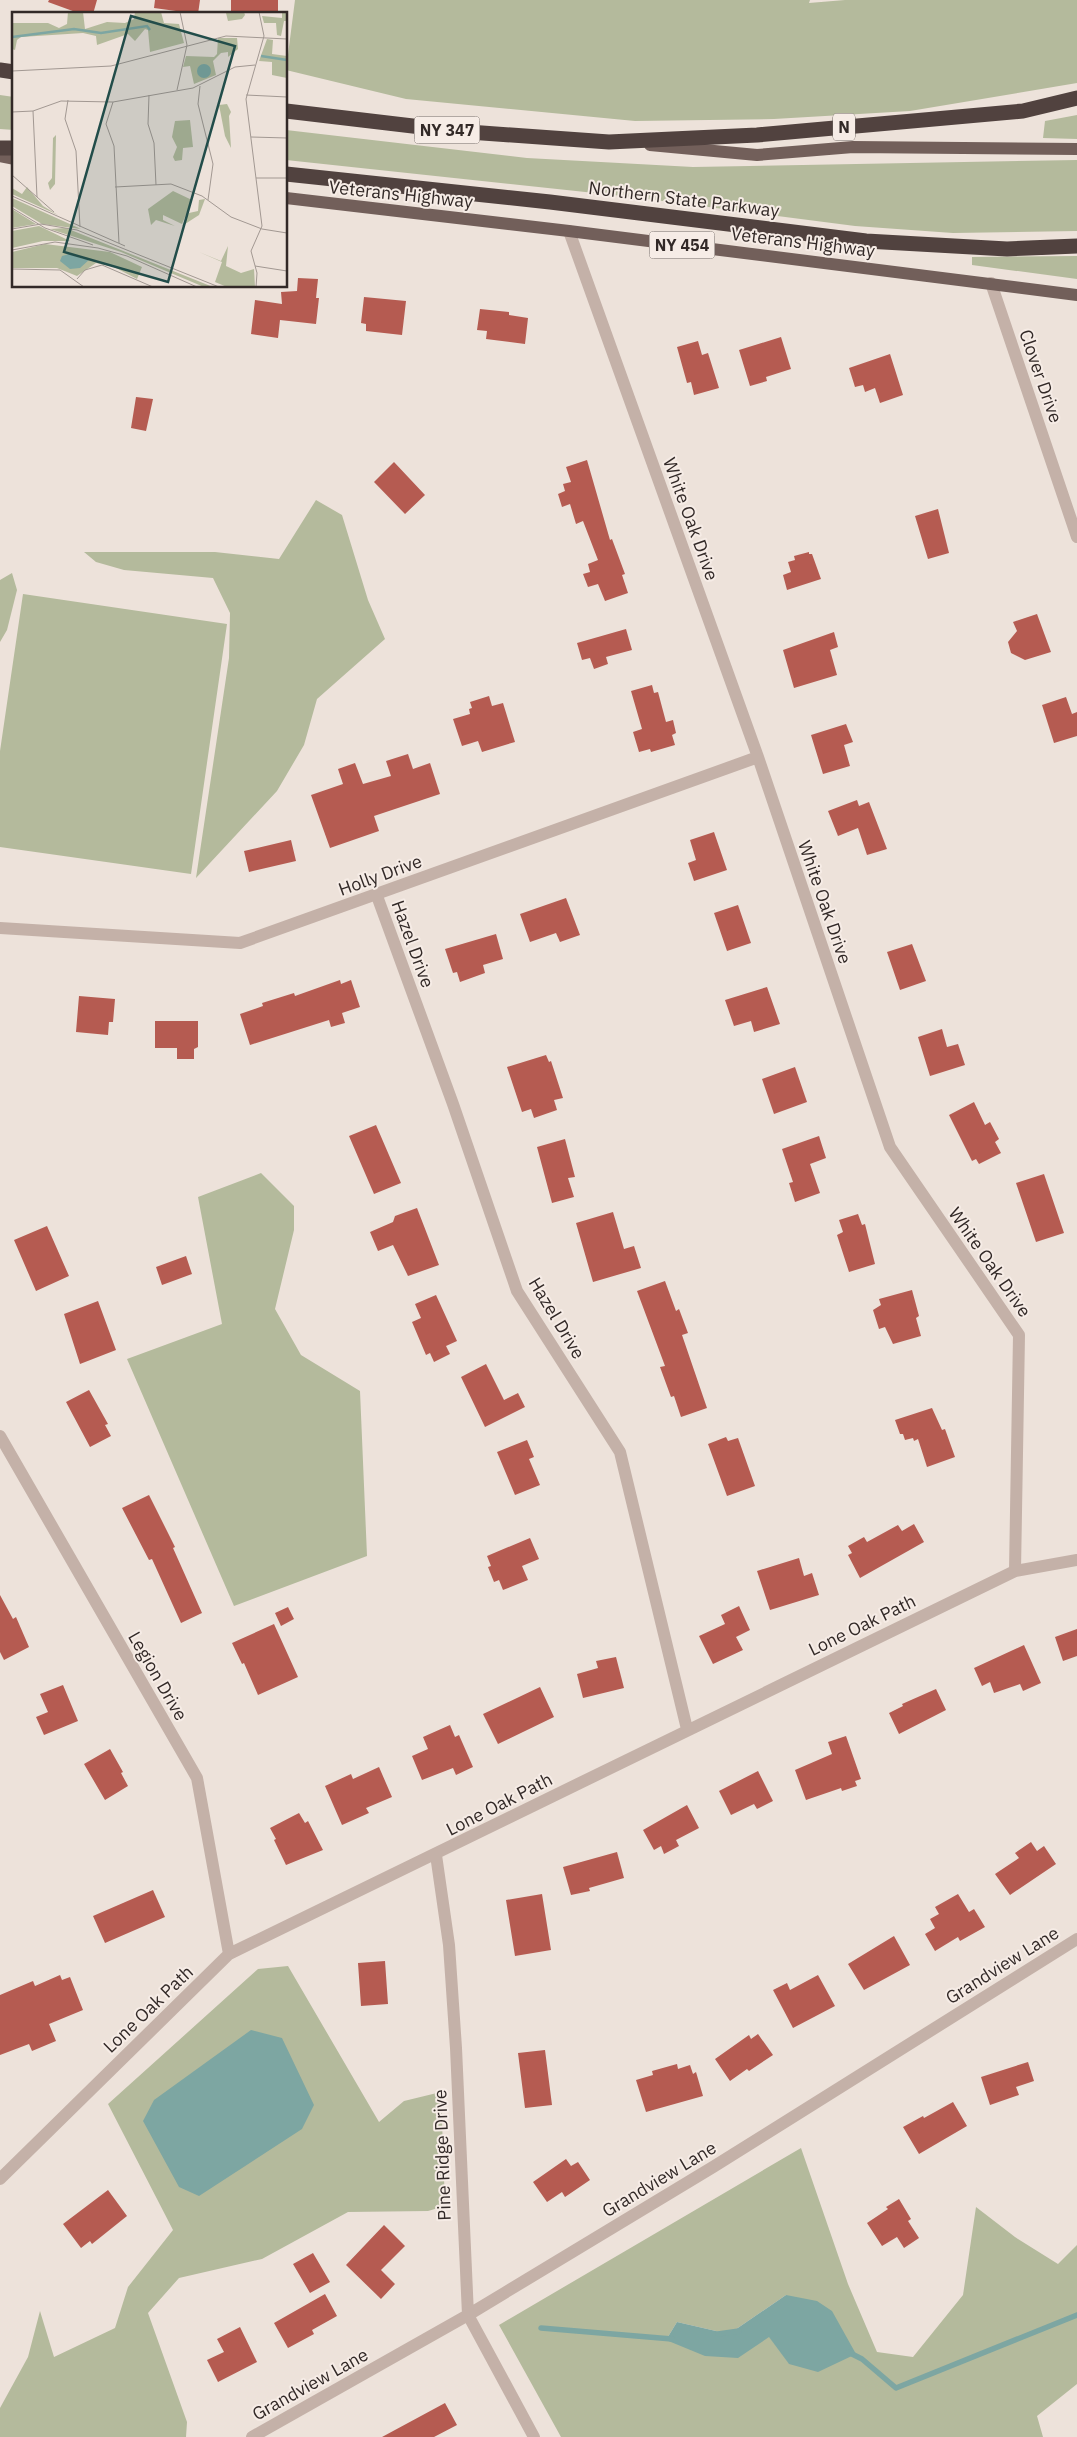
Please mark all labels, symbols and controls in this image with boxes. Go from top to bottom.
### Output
inset map [12,12,288,288]
road number: N [833,114,855,140]
road number: NY 347 [414,116,480,144]
street label: Veterans Highway [328,175,474,213]
street label: Northern State Parkway [587,176,781,222]
street label: Veterans Highway [730,222,876,262]
road number: NY 454 [650,232,714,258]
street label: Clover Drive [1014,326,1068,426]
street label: White Oak Drive [658,454,724,584]
street label: White Oak Drive [793,837,857,967]
street label: Holly Drive [335,849,425,901]
street label: Hazel Drive [387,897,439,991]
street label: White Oak Drive [944,1203,1036,1322]
street label: Hazel Drive [524,1273,590,1363]
street label: Lone Oak Path [805,1589,919,1661]
street label: Legion Drive [123,1627,193,1725]
street label: Lone Oak Path [442,1767,556,1841]
street label: Grandview Lane [941,1921,1063,2009]
street label: Lone Oak Path [98,1960,198,2058]
street label: Pine Ridge Drive [428,2089,456,2221]
street label: Grandview Lane [598,2136,720,2222]
street label: Grandview Lane [248,2343,372,2425]

